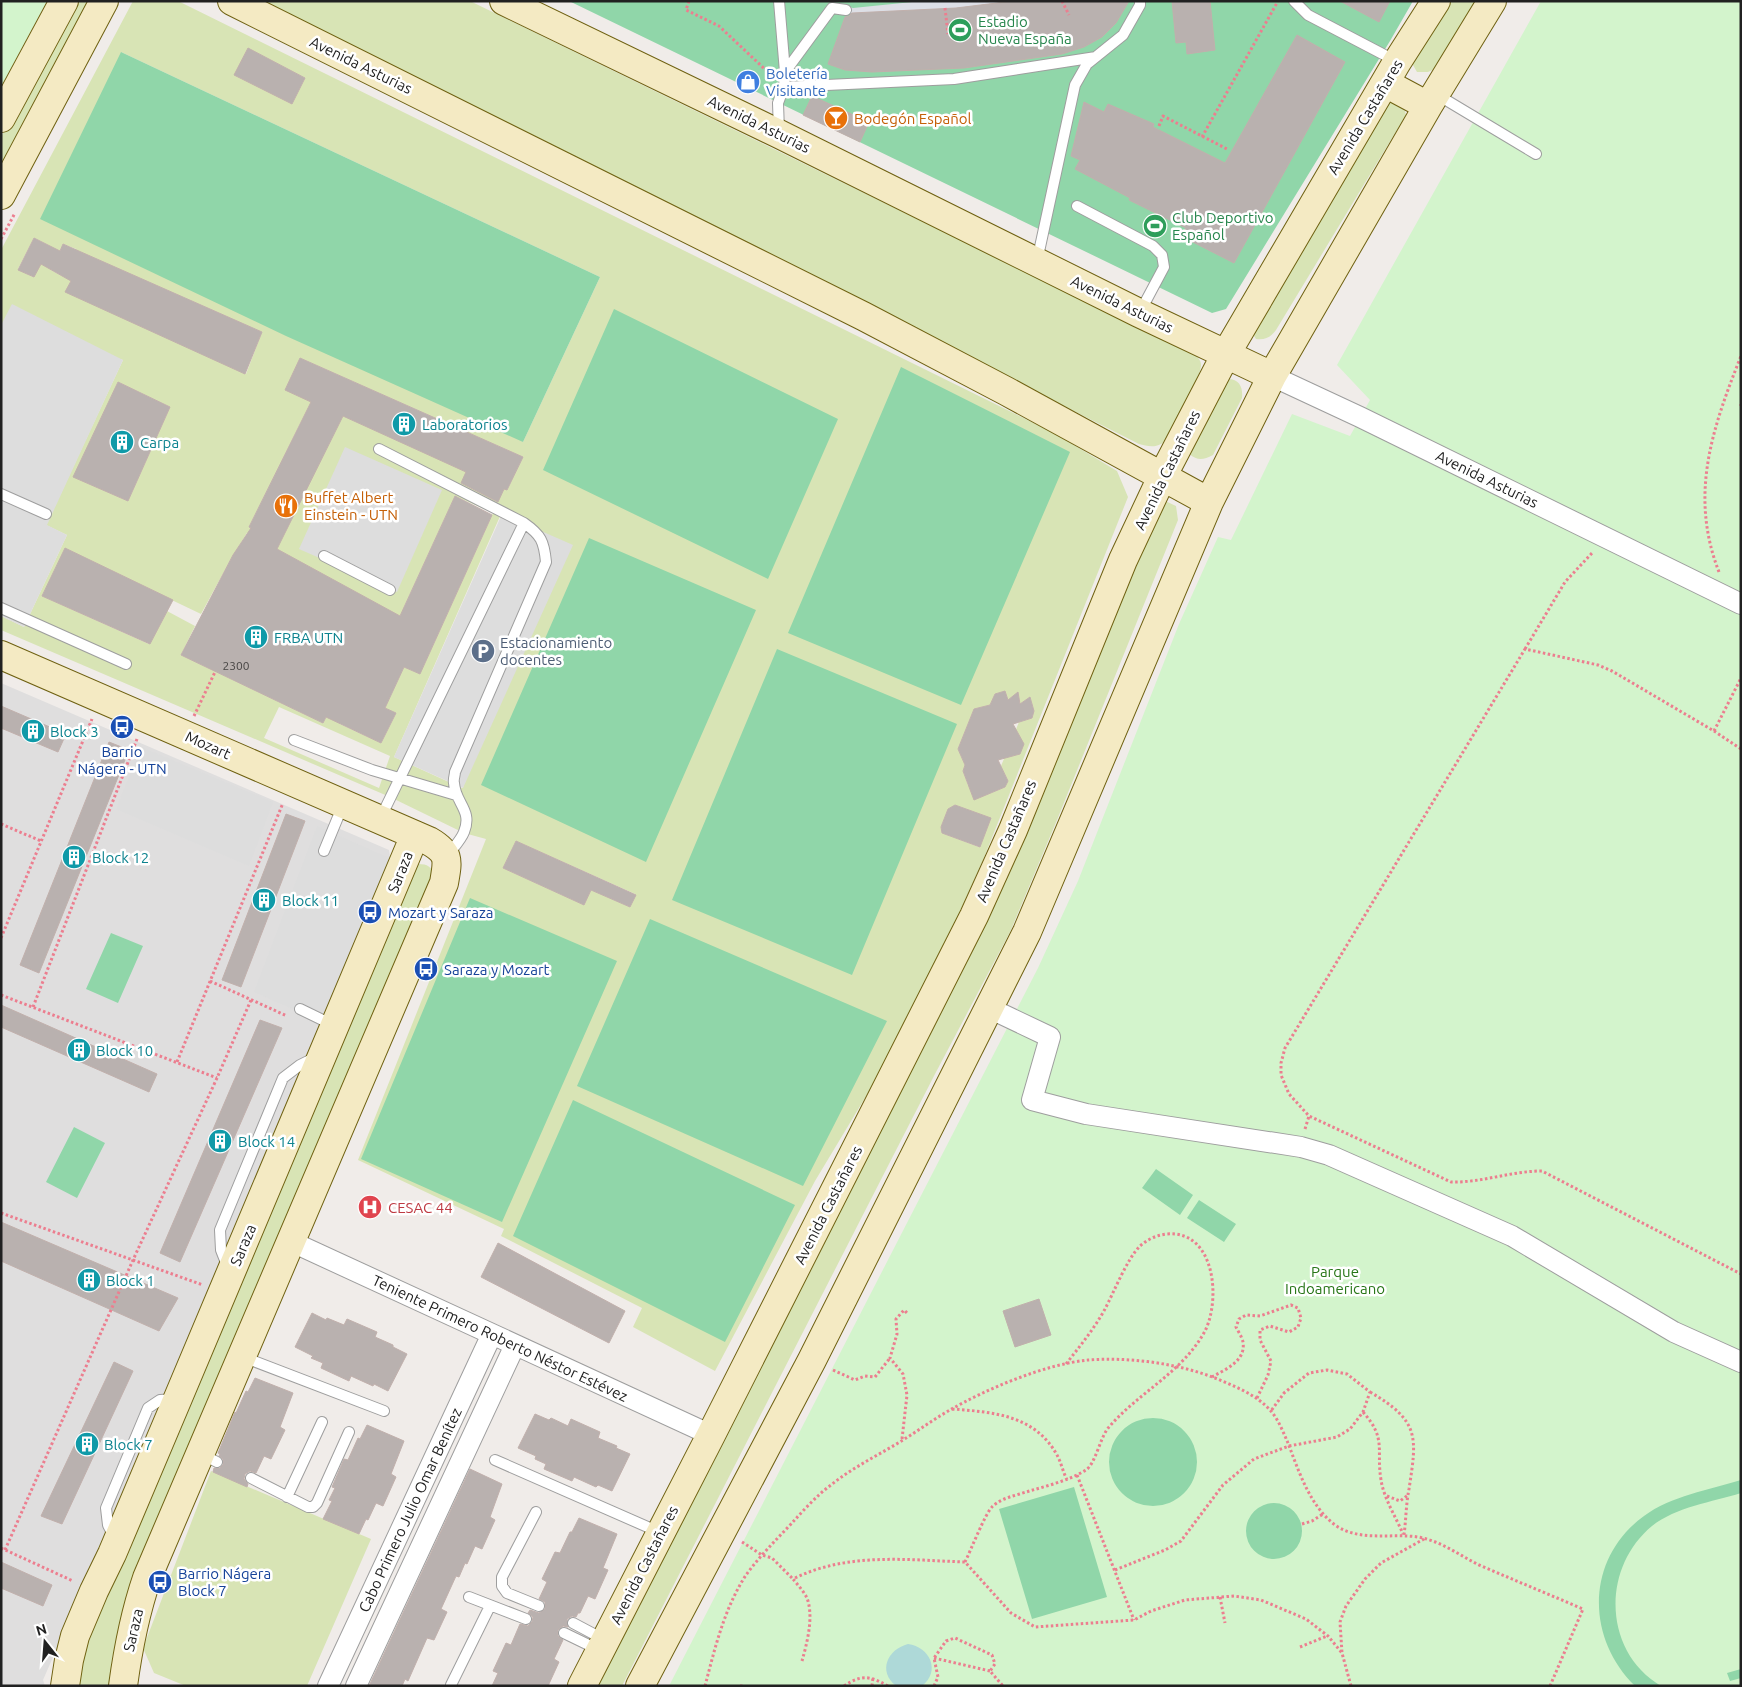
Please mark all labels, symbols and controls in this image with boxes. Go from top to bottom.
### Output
place label: Estadio Nueva España [978,13,1072,47]
sports icon: Estadio Nueva España [947,17,973,43]
street label: Avenida Asturias [307,33,415,97]
street label: Avenida Castañares [1324,56,1406,178]
place label: Boletería Visitante [766,65,828,99]
shop icon: Boletería Visitante [735,69,761,95]
street label: Avenida Asturias [705,92,813,156]
bar icon: Bodegón Español [823,105,849,131]
place label: Bodegón Español [854,110,972,127]
place label: Club Deportivo Español [1172,209,1274,243]
sports icon: Club Deportivo Español [1142,213,1168,239]
street label: Avenida Asturias [1068,272,1176,336]
street label: Avenida Castañares [1131,407,1203,533]
building icon: Laboratorios [391,411,417,437]
place label: Laboratorios [422,416,508,433]
building icon: Carpa [109,429,135,455]
place label: Carpa [140,434,179,451]
street label: Avenida Asturias [1433,447,1541,511]
place label: Buffet Albert Einstein - UTN [304,489,398,523]
restaurant icon: Buffet Albert Einstein - UTN [273,493,299,519]
building icon: FRBA UTN [243,624,269,650]
place label: FRBA UTN [274,629,343,646]
place label: Estacionamiento docentes [500,634,612,668]
parking icon: Estacionamiento docentes [470,638,496,664]
house number: 2300 [222,659,250,672]
bus stop icon: Barrio Nágera - UTN [109,714,135,740]
building icon: Block 3 [20,718,46,744]
place label: Block 3 [50,723,99,740]
street label: Mozart [183,728,233,763]
place label: Barrio Nágera - UTN [77,743,167,777]
street label: Avenida Castañares [973,777,1039,905]
building icon: Block 12 [61,844,87,870]
place label: Block 12 [92,849,149,866]
street label: Saraza [384,849,416,895]
building icon: Block 11 [251,887,277,913]
place label: Block 11 [282,892,339,909]
bus stop icon: Mozart y Saraza [357,899,383,925]
place label: Mozart y Saraza [388,904,493,921]
bus stop icon: Saraza y Mozart [413,956,439,982]
place label: Saraza y Mozart [444,961,550,978]
building icon: Block 10 [66,1037,92,1063]
place label: Block 10 [96,1042,153,1059]
building icon: Block 14 [207,1128,233,1154]
place label: Block 14 [238,1133,295,1150]
street label: Avenida Castañares [791,1143,865,1267]
hospital icon: CESAC 44 [357,1194,383,1220]
place label: CESAC 44 [388,1199,453,1216]
street label: Saraza [227,1222,259,1268]
park label: Parque Indoamericano [1285,1263,1385,1297]
building icon: Block 1 [76,1267,102,1293]
street label: Teniente Primero Roberto Néstor Estévez [370,1271,630,1405]
place label: Block 1 [106,1272,155,1289]
street label: Cabo Primero Julio Omar Benítez [355,1405,465,1615]
building icon: Block 7 [74,1431,100,1457]
place label: Block 7 [104,1436,153,1453]
street label: Avenida Castañares [607,1503,681,1627]
place label: Barrio Nágera Block 7 [178,1565,271,1599]
bus stop icon: Barrio Nágera Block 7 [147,1569,173,1595]
street label: Saraza [120,1607,146,1653]
north arrow [20,1617,70,1667]
text: N [34,1620,49,1639]

